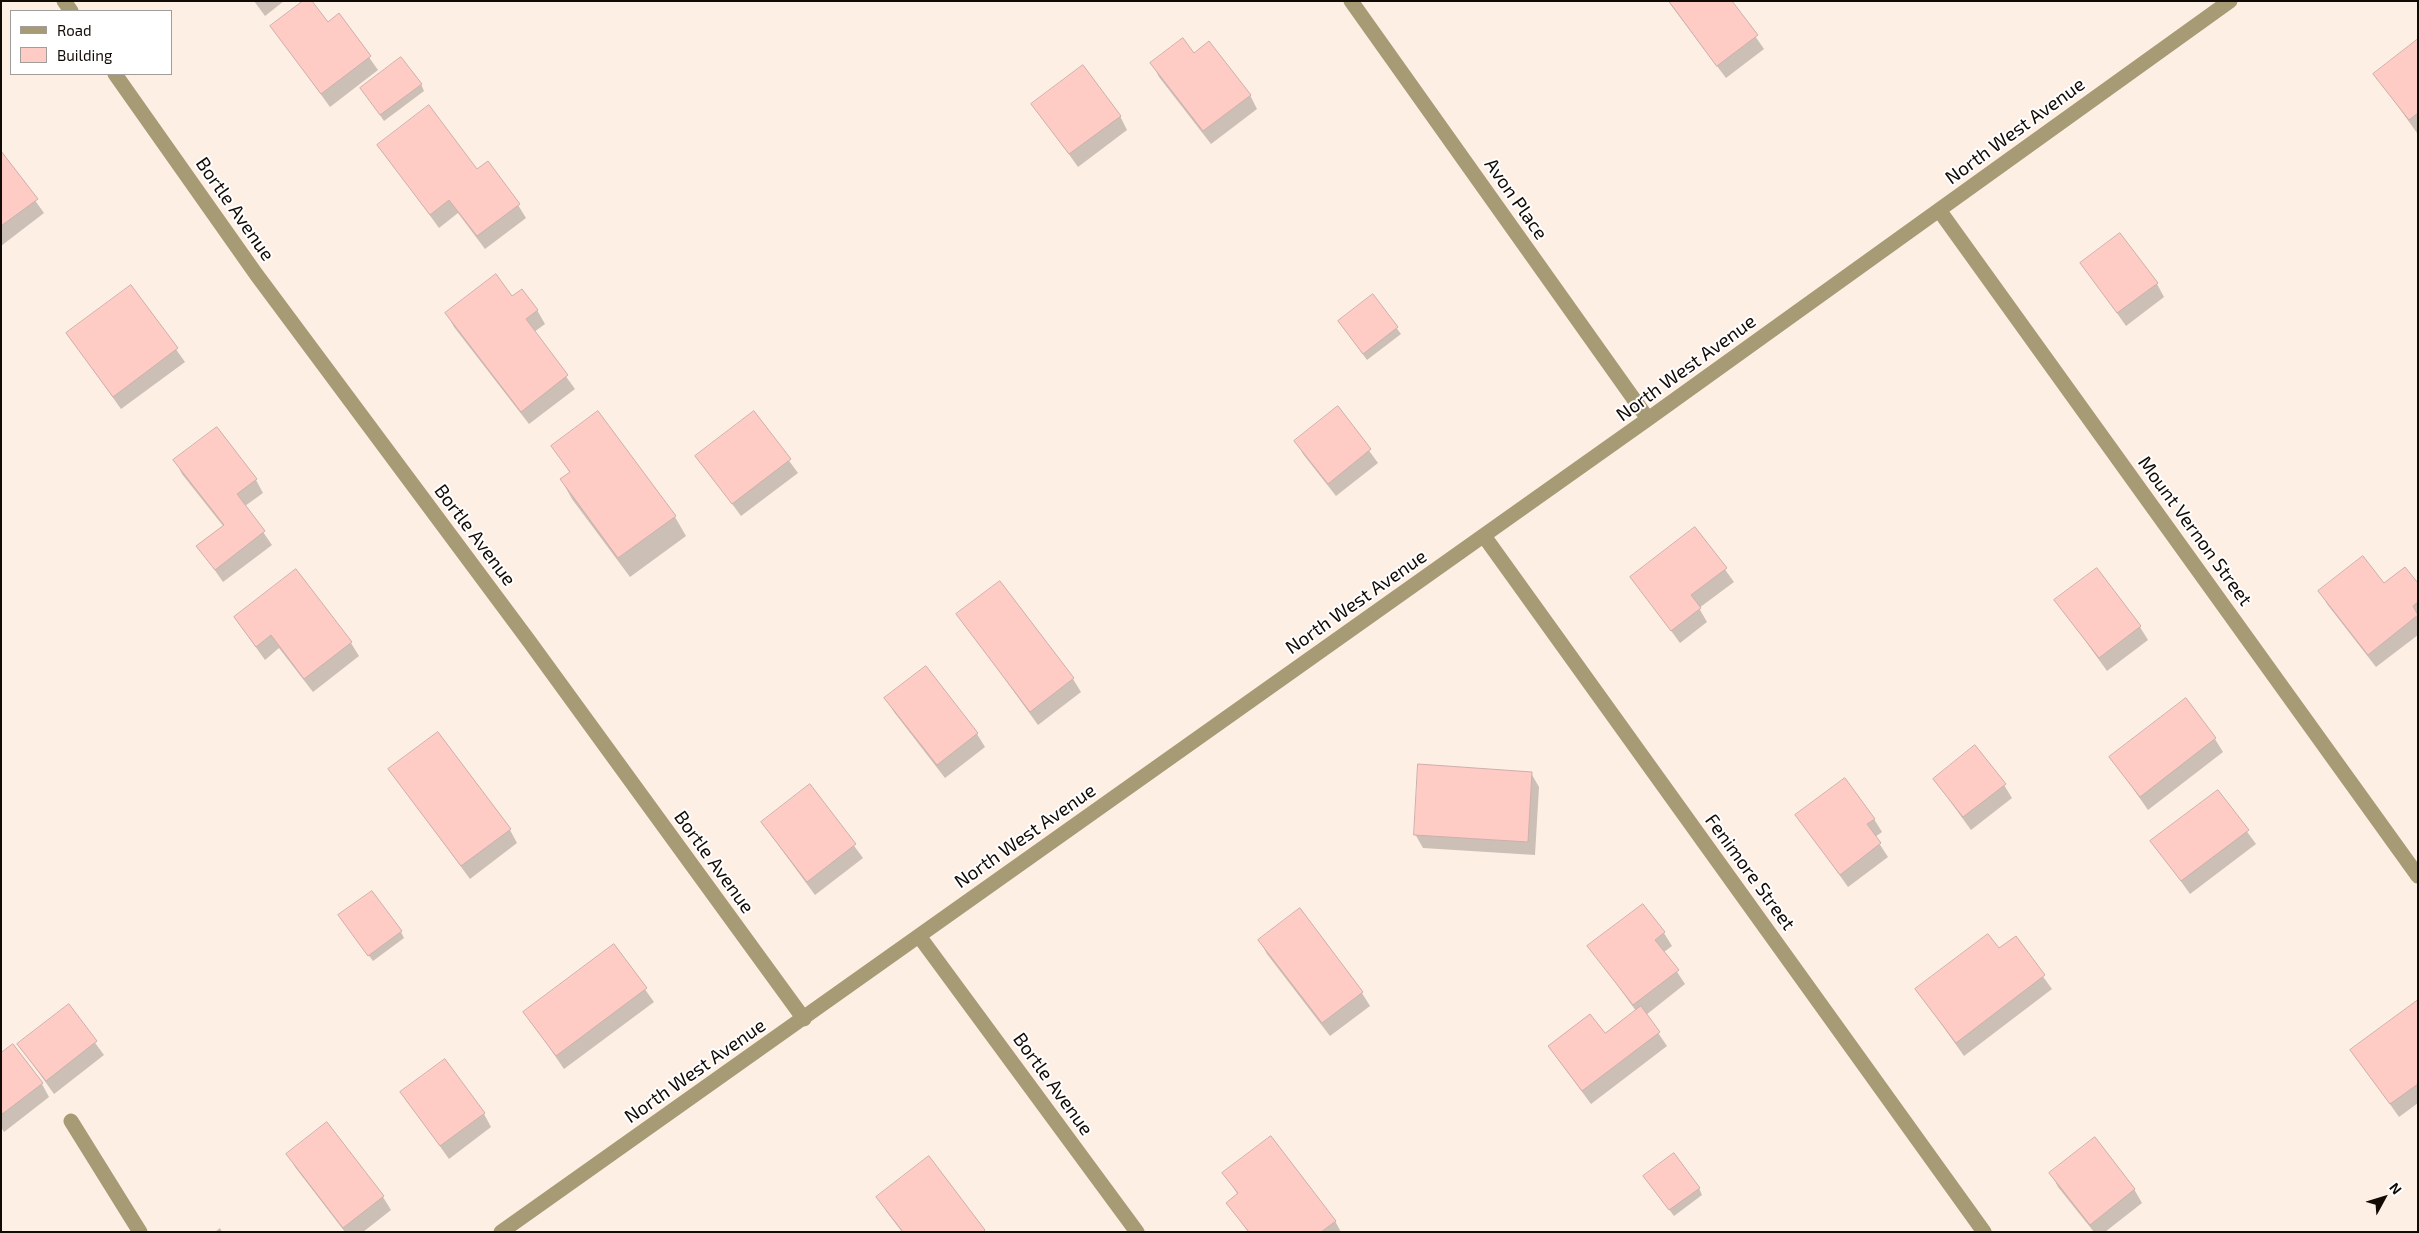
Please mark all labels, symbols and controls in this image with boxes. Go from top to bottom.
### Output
legend [10,10,172,75]
text: Road [57,21,92,39]
text: Building [57,46,112,64]
street label: North West Avenue [1941,73,2089,189]
street label: Bortle Avenue [191,153,279,265]
street label: Avon Place [1480,154,1552,244]
street label: North West Avenue [1612,310,1760,426]
street label: Mount Vernon Street [2133,452,2257,610]
street label: Bortle Avenue [429,480,521,590]
street label: North West Avenue [1281,545,1431,659]
street label: North West Avenue [950,779,1100,893]
street label: Bortle Avenue [669,806,759,918]
street label: Fenimore Street [1700,810,1800,934]
street label: North West Avenue [620,1014,770,1128]
street label: Bortle Avenue [1008,1028,1098,1140]
north arrow [2359,1173,2409,1223]
text: N [2386,1179,2406,1198]

